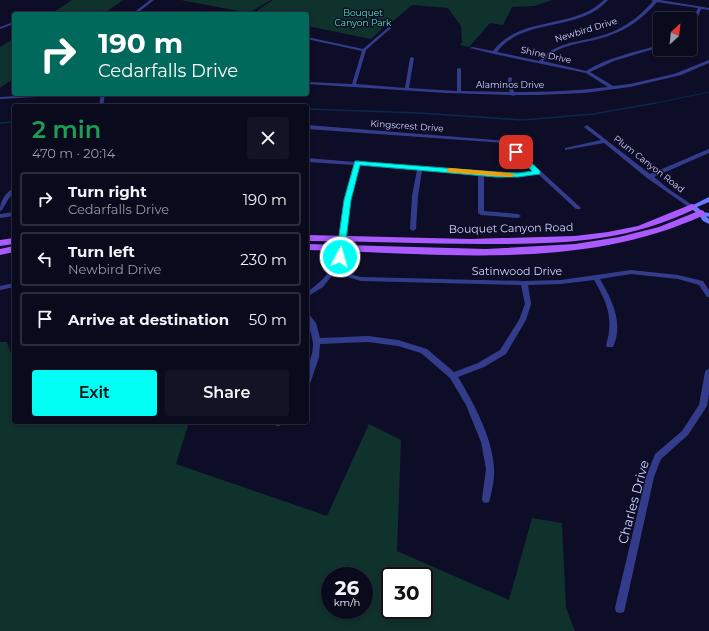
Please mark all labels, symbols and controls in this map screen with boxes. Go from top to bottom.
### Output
park label: Bouquet Canyon Park [335,7,392,28]
north arrow [653,12,697,56]
map controls [653,12,697,56]
street label: Newbird Drive [553,15,619,44]
text: 190 m [98,26,183,60]
icon: right [32,28,84,80]
street label: Shine Drive [520,44,573,65]
text: Cedarfalls Drive [98,60,238,82]
street label: Alaminos Drive [476,79,545,90]
text: 2 min [32,115,101,144]
button: close [247,117,289,159]
street label: Kingscrest Drive [370,117,445,134]
street label: Plum Canyon Road [612,133,687,195]
pin [499,135,533,169]
icon: arrive [505,141,527,163]
text: 470 m · 20:14 [32,145,115,161]
text: Turn right [68,182,147,201]
icon: right [34,188,56,210]
text: 190 m [243,190,287,209]
text: Cedarfalls Drive [68,201,169,217]
street label: Bouquet Canyon Road [449,220,573,236]
position arrow [319,236,361,278]
text: Turn left [68,242,135,261]
icon: left [34,248,56,270]
text: 230 m [240,250,287,269]
text: Newbird Drive [68,261,161,277]
street label: Satinwood Drive [472,264,563,278]
icon: arrive [34,308,56,330]
text: Arrive at destination [68,310,229,329]
text: 50 m [249,310,287,329]
button: Exit [32,370,157,416]
button: Share [165,370,289,416]
street label: Charles Drive [614,458,652,546]
speed limit sign: 30 [381,567,433,619]
text: 26 [335,576,359,600]
text: km/h [334,596,360,609]

